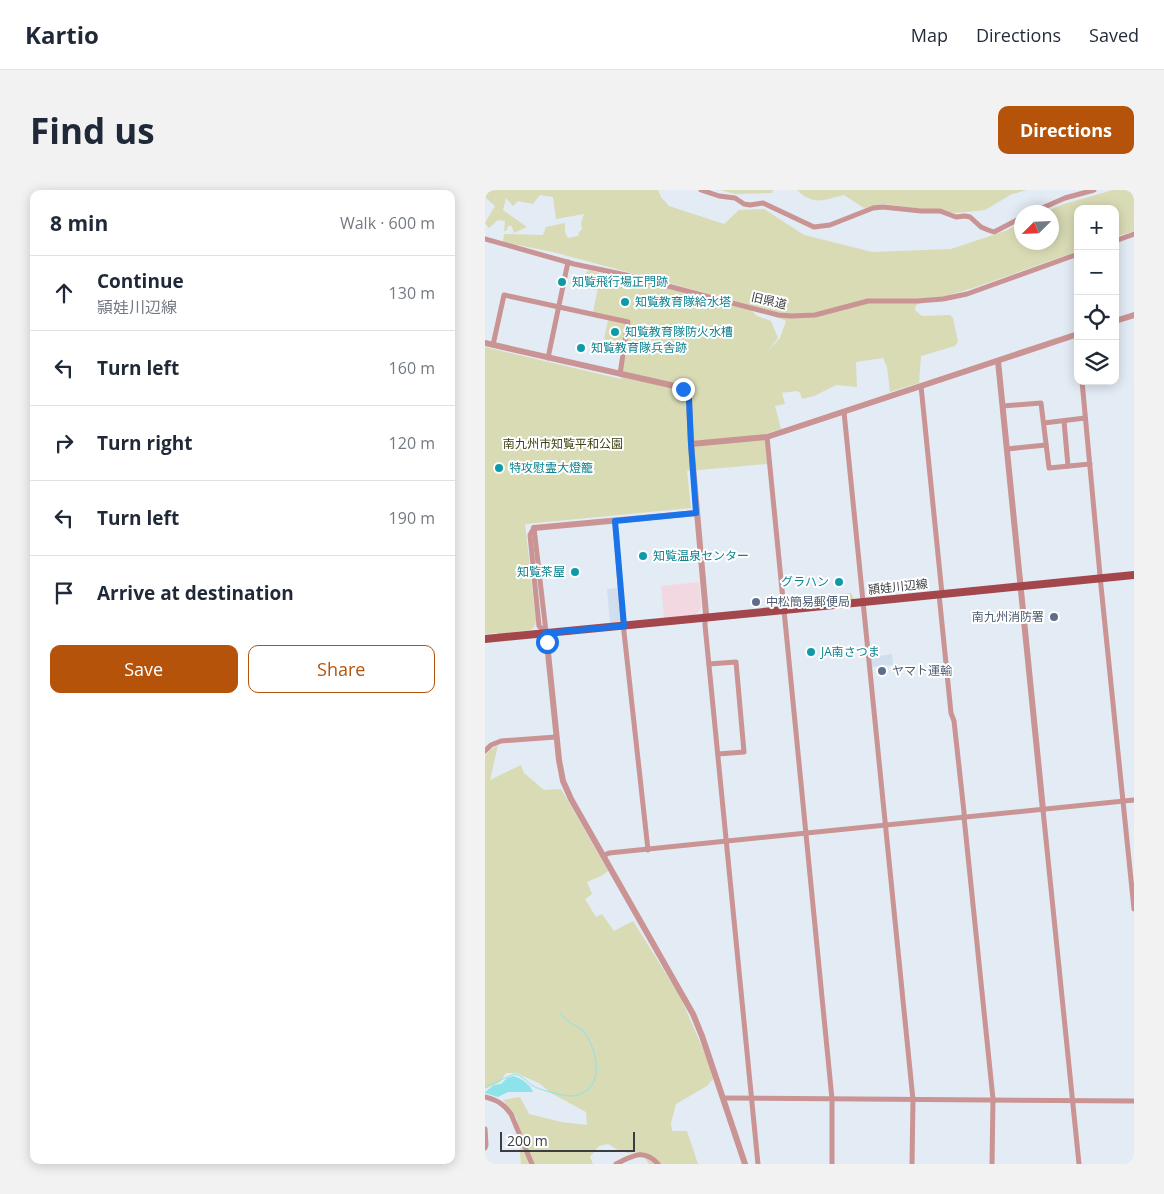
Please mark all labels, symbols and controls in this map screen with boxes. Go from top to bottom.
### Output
text: Kartio [25,18,99,51]
text: Map [911,23,948,47]
text: Directions [976,23,1061,47]
text: Saved [1089,23,1139,47]
button: Directions [998,106,1134,154]
text: Find us [30,107,155,154]
north arrow [1014,205,1059,250]
map controls [1074,205,1119,385]
button: + [1074,205,1119,250]
text: 8 min [50,209,108,237]
text: Walk · 600 m [340,212,435,234]
button: − [1074,250,1119,295]
text: Continue [97,268,184,294]
place label: 知覧飛行場正門跡 [572,273,668,290]
marker: 知覧飛行場正門跡 [556,276,568,288]
icon: ahead [50,279,78,307]
text: 130 m [389,282,435,304]
street label: 旧県道 [750,288,789,313]
place label: 知覧教育隊給水塔 [635,293,731,310]
button: locate [1074,295,1119,340]
text: 頴娃川辺線 [97,296,177,318]
marker: 知覧教育隊給水塔 [619,296,631,308]
place label: 知覧教育隊防火水槽 [625,323,733,340]
marker: 知覧教育隊防火水槽 [609,326,621,338]
place label: 知覧教育隊兵舎跡 [591,339,687,356]
button: layers [1074,340,1119,385]
marker: 知覧教育隊兵舎跡 [575,342,587,354]
icon: left [50,354,78,382]
text: Turn left [97,355,179,381]
text: 160 m [389,357,435,379]
route end [672,378,695,401]
icon: right [50,429,78,457]
text: Turn right [97,430,192,456]
text: 120 m [389,432,435,454]
park label: 南九州市知覧平和公園 [503,435,623,452]
place label: 特攻慰霊大燈籠 [509,459,593,476]
marker: 特攻慰霊大燈籠 [493,462,505,474]
icon: left [50,504,78,532]
text: Turn left [97,505,179,531]
text: 190 m [389,507,435,529]
place label: 知覧温泉センター [653,547,749,564]
marker: 知覧温泉センター [637,550,649,562]
place label: 知覧茶屋 [517,563,565,580]
marker: 知覧茶屋 [569,566,581,578]
place label: グラハン [781,573,829,590]
street label: 頴娃川辺線 [867,575,929,598]
marker: グラハン [833,576,845,588]
icon: arrive [50,579,78,607]
text: Arrive at destination [97,580,294,606]
place label: 中松簡易郵便局 [766,593,850,610]
marker: 中松簡易郵便局 [750,596,762,608]
place label: 南九州消防署 [972,608,1044,625]
marker: 南九州消防署 [1048,611,1060,623]
route start [536,631,559,654]
place label: JA南さつま [820,643,880,660]
button: Save [50,645,238,693]
button: Share [248,645,435,693]
marker: JA南さつま [805,646,817,658]
place label: ヤマト運輸 [892,662,952,679]
marker: ヤマト運輸 [876,665,888,677]
scale bar [500,1129,635,1152]
text: 200 m [507,1131,548,1150]

